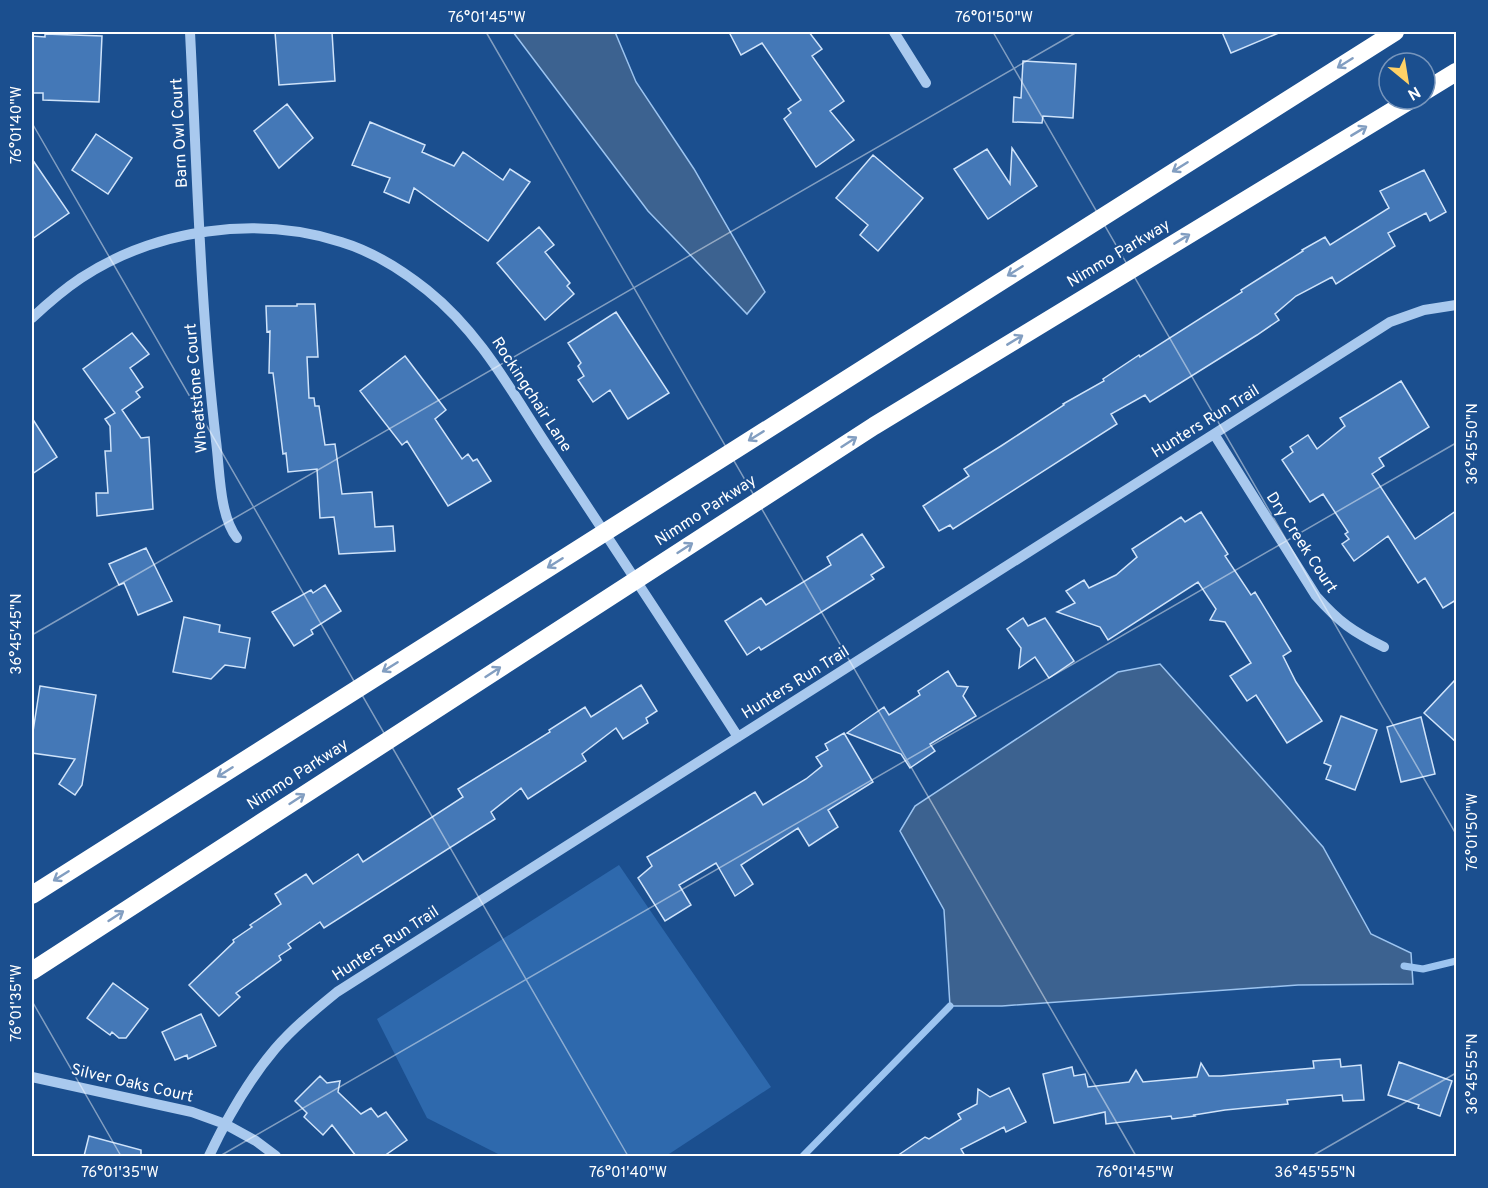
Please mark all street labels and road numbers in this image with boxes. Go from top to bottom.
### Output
street label: Barn Owl Court [167,78,193,188]
street label: Nimmo Parkway [1064,215,1174,293]
street label: Wheatstone Court [181,322,213,454]
street label: Rockingchair Lane [486,334,576,456]
street label: Hunters Run Trail [1148,381,1264,463]
street label: Nimmo Parkway [652,471,760,551]
street label: Dry Creek Court [1261,489,1341,597]
street label: Hunters Run Trail [738,642,854,724]
street label: Nimmo Parkway [244,735,352,815]
street label: Hunters Run Trail [329,902,443,986]
street label: Silver Oaks Court [69,1060,195,1108]

